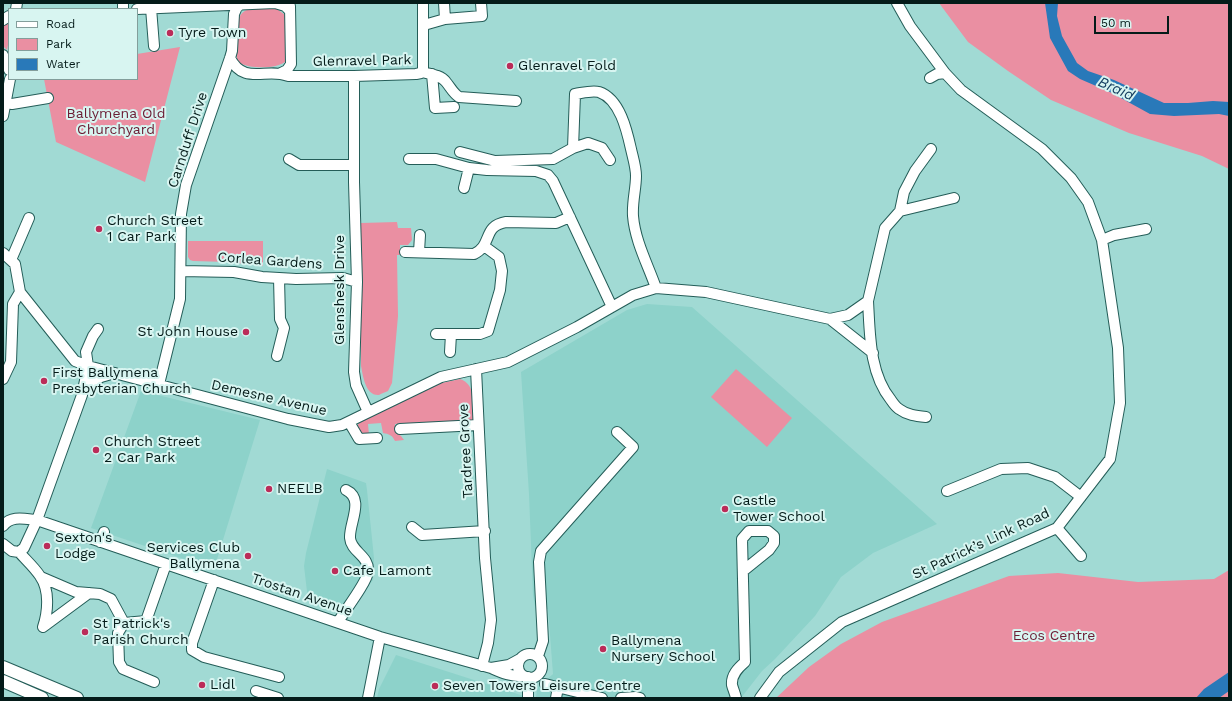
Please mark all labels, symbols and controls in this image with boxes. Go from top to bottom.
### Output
legend [8,8,138,80]
scale bar [1096,8,1171,34]
text: 50 m [1101,16,1131,30]
text: Road [46,17,75,31]
place label: Tyre Town [178,25,246,41]
marker: Tyre Town [165,28,175,38]
text: Park [46,37,72,51]
street label: Glenravel Park [312,52,412,70]
text: Water [46,57,80,71]
place label: Glenravel Fold [518,58,616,74]
marker: Glenravel Fold [505,61,515,71]
water label: Braid [1095,73,1137,105]
street label: Carnduff Drive [165,90,211,190]
park label: Ballymena Old Churchyard [67,106,165,138]
place label: Church Street 1 Car Park [107,213,203,246]
marker: Church Street 1 Car Park [94,224,104,234]
street label: Glenshesk Drive [332,235,348,345]
street label: Corlea Gardens [217,249,323,273]
place label: St John House [137,324,238,340]
marker: St John House [241,327,251,337]
place label: First Ballymena Presbyterian Church [52,365,191,398]
marker: First Ballymena Presbyterian Church [39,376,49,386]
street label: Demesne Avenue [210,377,328,419]
street label: Tardree Grove [455,403,477,499]
place label: Church Street 2 Car Park [104,434,200,466]
marker: Church Street 2 Car Park [91,445,101,455]
place label: NEELB [277,481,323,497]
marker: NEELB [264,484,274,494]
place label: Castle Tower School [733,493,825,526]
marker: Castle Tower School [720,504,730,514]
street label: St Patrick’s Link Road [910,505,1052,583]
place label: Sexton's Lodge [55,530,112,562]
place label: Services Club Ballymena [147,540,240,572]
marker: Sexton's Lodge [42,541,52,551]
marker: Services Club Ballymena [243,551,253,561]
place label: Cafe Lamont [343,563,431,579]
marker: Cafe Lamont [330,566,340,576]
street label: Trostan Avenue [249,570,355,620]
place label: St Patrick's Parish Church [93,616,189,648]
marker: St Patrick's Parish Church [80,627,90,637]
park label: Ecos Centre [1013,628,1095,644]
place label: Ballymena Nursery School [611,633,715,666]
marker: Ballymena Nursery School [598,644,608,654]
place label: Lidl [210,677,235,693]
place label: Seven Towers Leisure Centre [443,678,641,694]
marker: Lidl [197,680,207,690]
marker: Seven Towers Leisure Centre [430,681,440,691]

